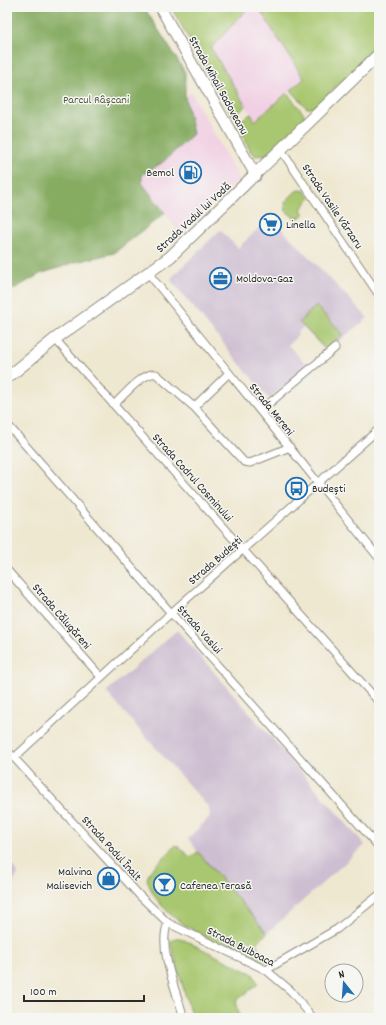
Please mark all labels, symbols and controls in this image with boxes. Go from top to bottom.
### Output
street label: Strada Mihail Sadoveanu [183,33,252,138]
park label: Parcul Râșcani [63,92,129,109]
fuel station icon: Bemol [177,159,203,185]
street label: Strada Vasile Vărzaru [297,161,367,253]
place label: Bemol [147,165,174,182]
street label: Strada Vadul lui Vodă [153,179,235,257]
supermarket icon: Linella [257,211,283,237]
place label: Linella [286,217,316,234]
office icon: Moldova-Gaz [208,265,234,291]
place label: Moldova-Gaz [236,271,294,288]
street label: Strada Mereni [244,380,297,440]
street label: Strada Codrul Cosminului [148,430,236,526]
bus stop icon: Budești [283,475,309,501]
place label: Budești [312,481,345,498]
street label: Strada Budești [185,533,247,590]
street label: Strada Călugăreni [27,580,94,654]
street label: Strada Vaslui [172,602,225,658]
street label: Strada Podul Înalt [77,813,145,886]
place label: Malvina Malisevich [46,864,92,895]
shop icon: Malvina Malisevich [95,865,121,891]
bar icon: Cafenea Terasă [151,872,177,898]
place label: Cafenea Terasă [180,878,251,895]
street label: Strada Bulboaca [203,923,278,972]
north arrow [324,963,364,1003]
text: N [337,967,347,984]
scale bar [24,977,144,1003]
text: 100 m [30,984,57,1001]

